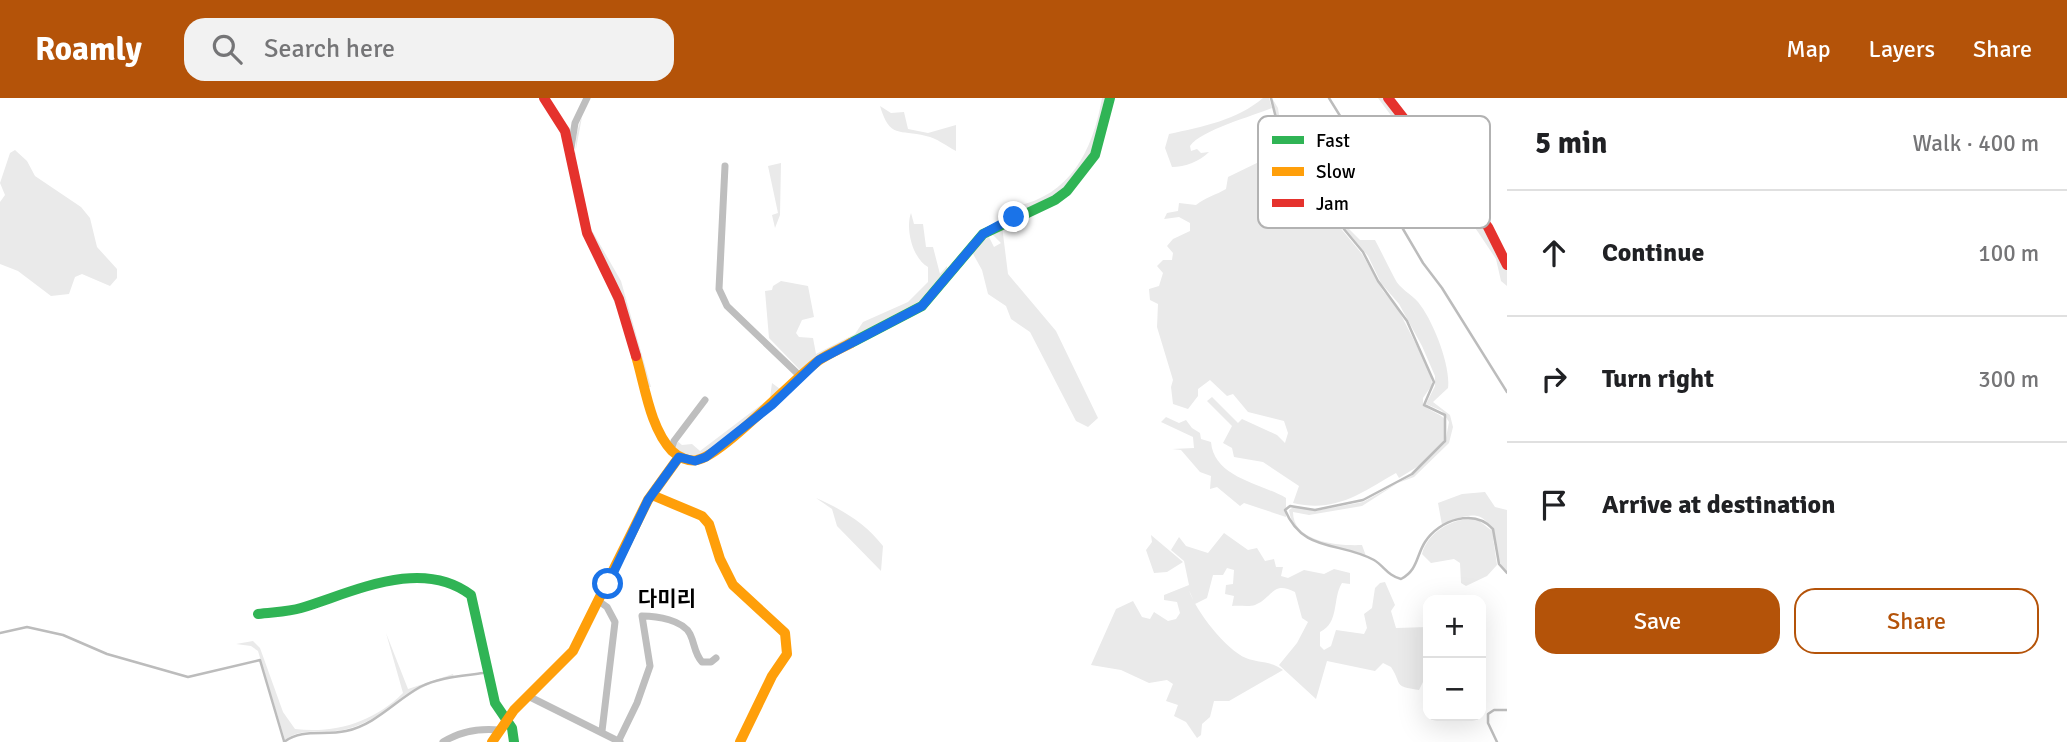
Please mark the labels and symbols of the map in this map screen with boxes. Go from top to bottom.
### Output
legend [1258,116,1490,228]
text: Fast [1316,129,1350,153]
text: Slow [1316,160,1356,184]
text: Jam [1316,192,1349,216]
route end [998,201,1029,232]
route start [592,568,623,599]
district label: 다미리 [638,586,696,612]

